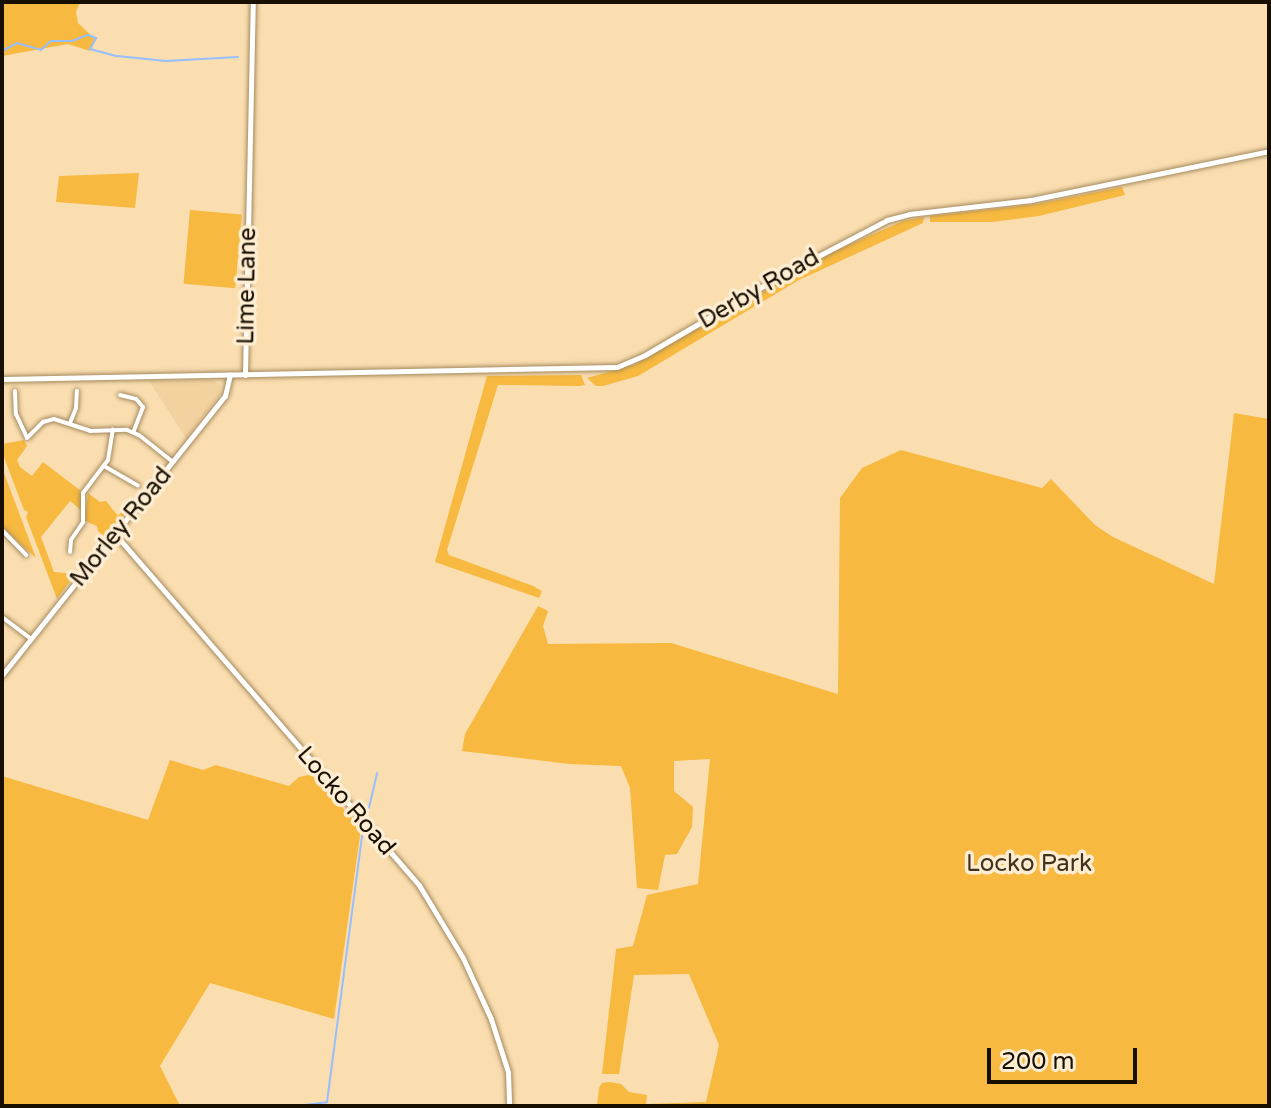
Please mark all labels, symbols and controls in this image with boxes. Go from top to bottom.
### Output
street label: Lime Lane [232,227,262,345]
street label: Derby Road [693,243,825,335]
street label: Morley Road [64,461,178,593]
street label: Locko Road [291,741,401,861]
park label: Locko Park [966,850,1092,878]
scale bar [991,1032,1141,1082]
text: 200 m [1001,1047,1075,1076]

